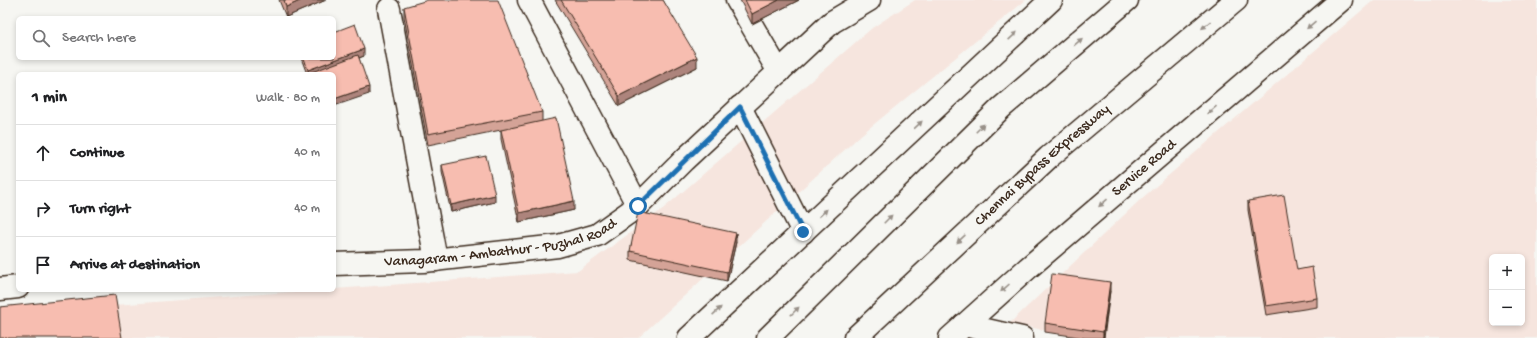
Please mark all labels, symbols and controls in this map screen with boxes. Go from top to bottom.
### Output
search box [16,16,336,60]
one-way arrow [1201,21,1212,30]
one-way arrow [1306,21,1317,30]
icon: search [30,27,52,49]
text: Search here [62,29,136,47]
one-way arrow [1008,31,1018,41]
one-way arrow [1072,37,1083,46]
text: 1 min [32,88,67,108]
text: Walk · 80 m [256,91,320,106]
street label: Chennai Bypass Expressway [971,100,1114,230]
one-way arrow [1207,105,1218,114]
one-way arrow [913,120,923,129]
one-way arrow [975,123,985,133]
street label: Service Road [1108,135,1181,201]
icon: ahead [32,142,54,164]
text: Continue [70,144,124,162]
text: 40 m [294,145,320,160]
route start [629,197,647,215]
icon: right [32,198,54,220]
one-way arrow [1098,199,1108,208]
text: Turn right [70,200,130,218]
text: 40 m [294,201,320,216]
one-way arrow [818,208,828,218]
street label: Vanagaram - Ambathur - Puzhal Road [383,214,621,271]
one-way arrow [883,214,893,224]
route end [794,223,812,241]
one-way arrow [956,234,966,244]
icon: arrive [32,254,54,276]
map controls [1489,254,1525,326]
button: + [1489,254,1525,290]
text: Arrive at destination [70,256,200,274]
one-way arrow [999,284,1010,293]
button: − [1489,290,1525,326]
one-way arrow [790,306,800,316]
one-way arrow [712,307,722,316]

